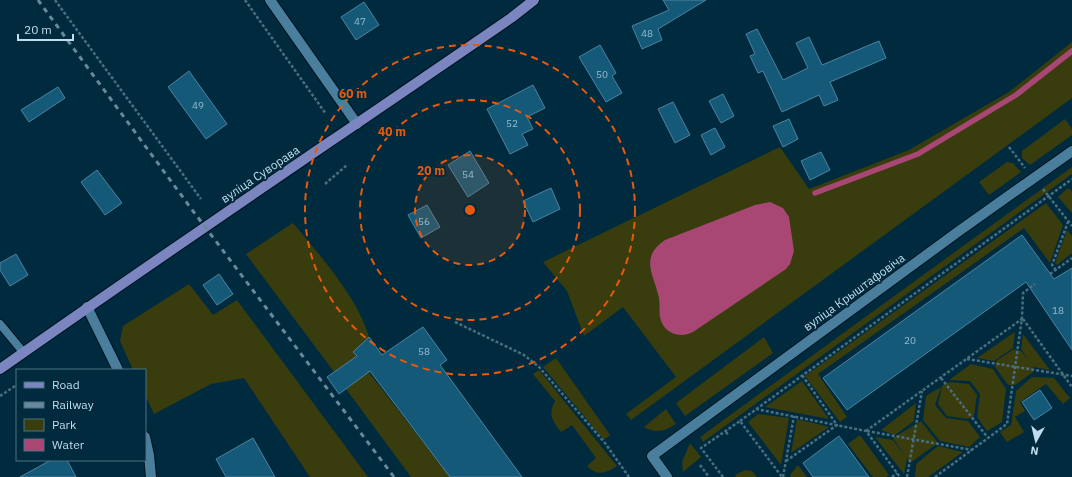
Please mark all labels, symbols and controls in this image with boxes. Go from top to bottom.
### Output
house number: 47 [354,15,366,28]
scale bar [18,16,73,42]
text: 20 m [24,22,52,37]
house number: 48 [641,27,653,40]
house number: 50 [596,68,608,81]
text: 60 m [339,86,367,101]
house number: 49 [192,99,204,112]
house number: 52 [506,117,518,130]
text: 40 m [378,124,406,139]
street label: вуліца Суворава [218,142,303,206]
text: 20 m [417,163,445,178]
house number: 54 [462,168,474,181]
centre of rings [463,203,477,217]
house number: 56 [418,215,430,228]
street label: вуліца Крыштафовіча [800,250,908,334]
house number: 18 [1052,304,1064,317]
house number: 20 [904,334,916,347]
house number: 58 [418,345,430,358]
legend [16,369,146,461]
text: Road [52,377,80,392]
text: Railway [52,397,94,412]
text: Park [52,417,77,432]
north arrow [1016,421,1056,461]
text: Water [52,437,85,452]
text: N [1030,443,1040,458]

